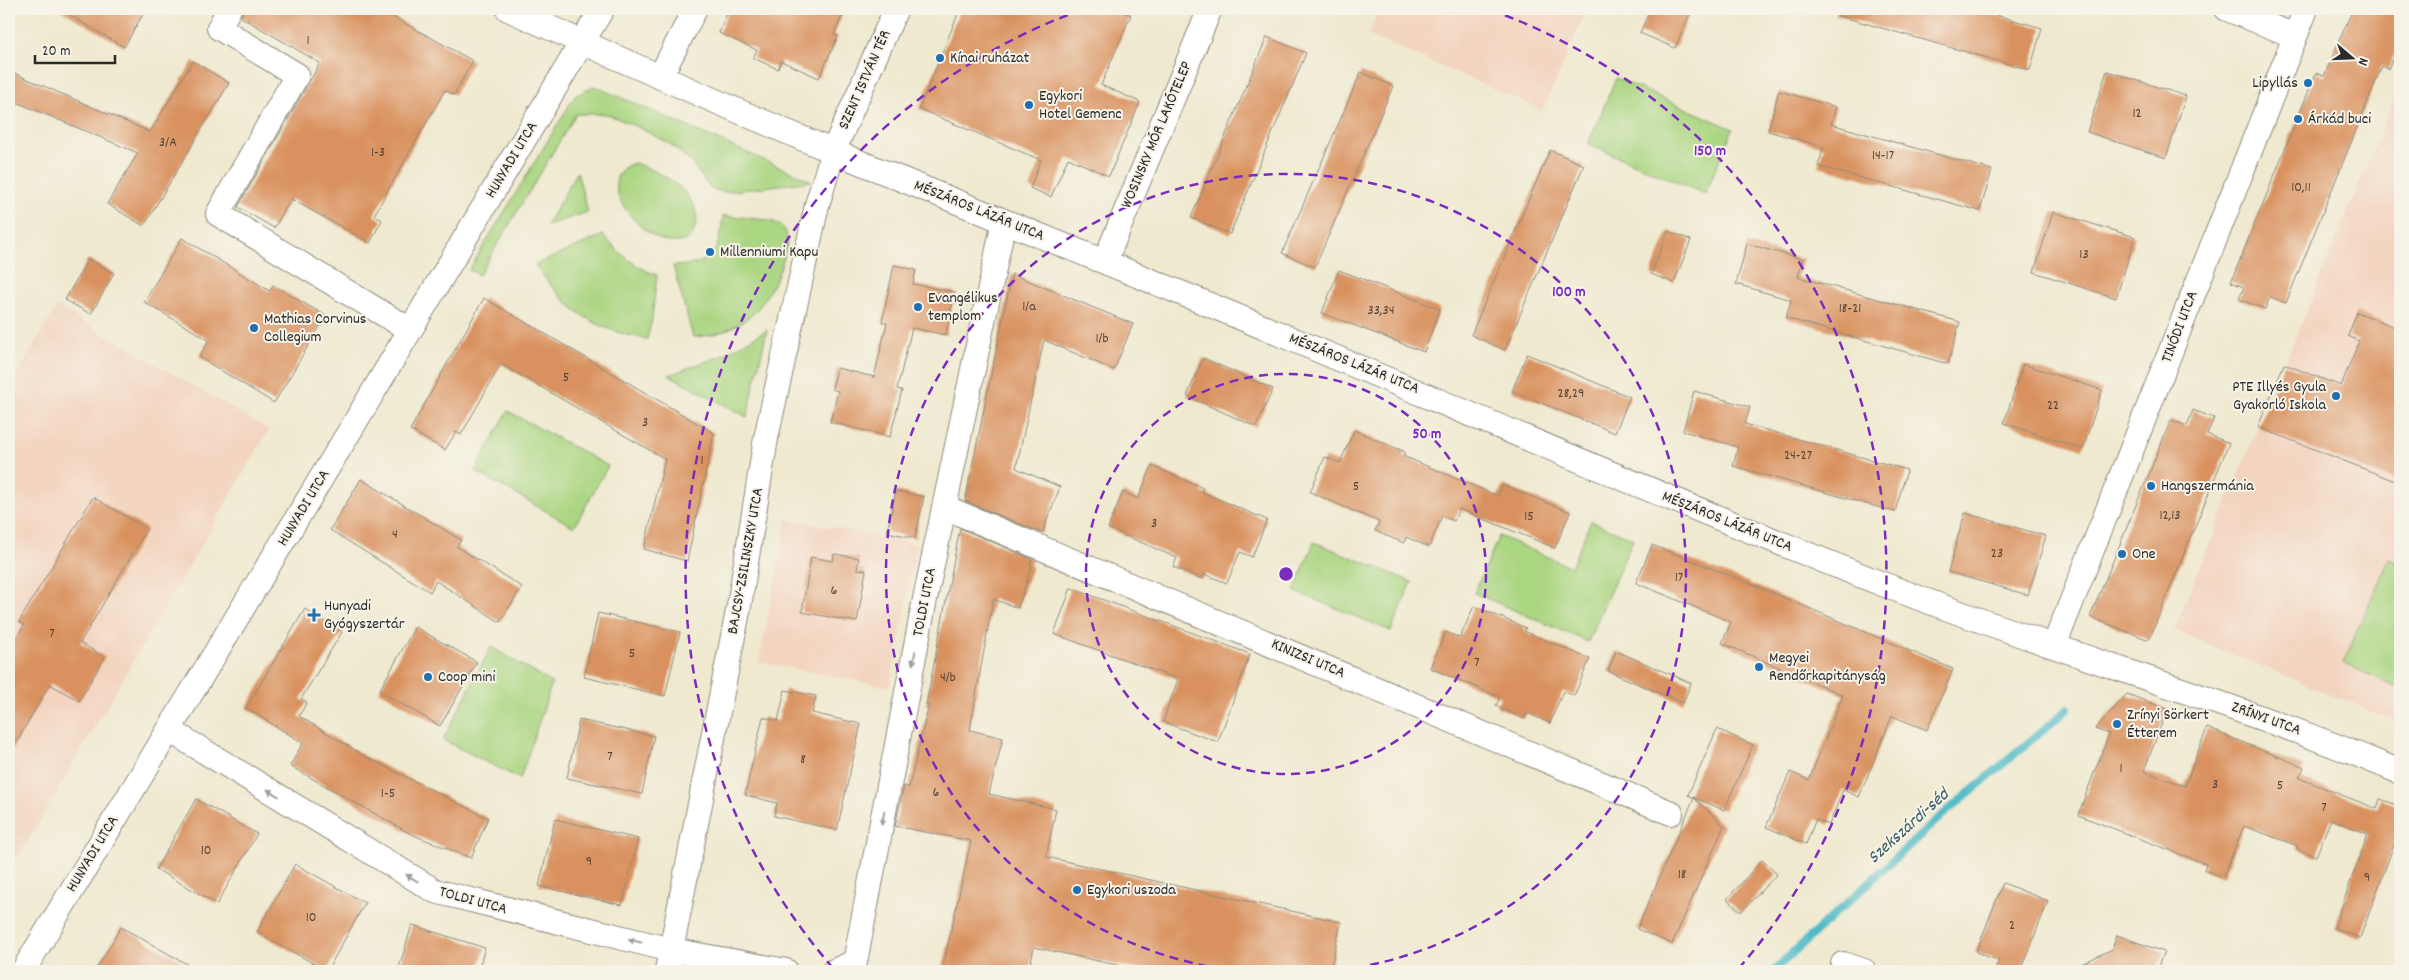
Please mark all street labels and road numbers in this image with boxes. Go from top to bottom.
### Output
street label: SZENT ISTVÁN TÉR [833,26,897,133]
street label: WOSINSKY MÓR LAKÓTELEP [1116,58,1198,212]
street label: HUNYADI UTCA [480,117,544,203]
street label: MÉSZÁROS LÁZÁR UTCA [910,174,1048,248]
street label: TINÓDI UTCA [2156,287,2204,366]
street label: MÉSZÁROS LÁZÁR UTCA [1285,327,1423,401]
street label: HUNYADI UTCA [272,465,336,551]
street label: MÉSZÁROS LÁZÁR UTCA [1658,485,1796,559]
street label: BAJCSY-ZSILINSZKY UTCA [722,486,770,636]
street label: TOLDI UTCA [907,565,943,638]
street label: KINIZSI UTCA [1267,633,1349,685]
street label: ZRÍNYI UTCA [2228,696,2304,742]
street label: HUNYADI UTCA [61,811,125,897]
street label: TOLDI UTCA [436,881,510,921]

